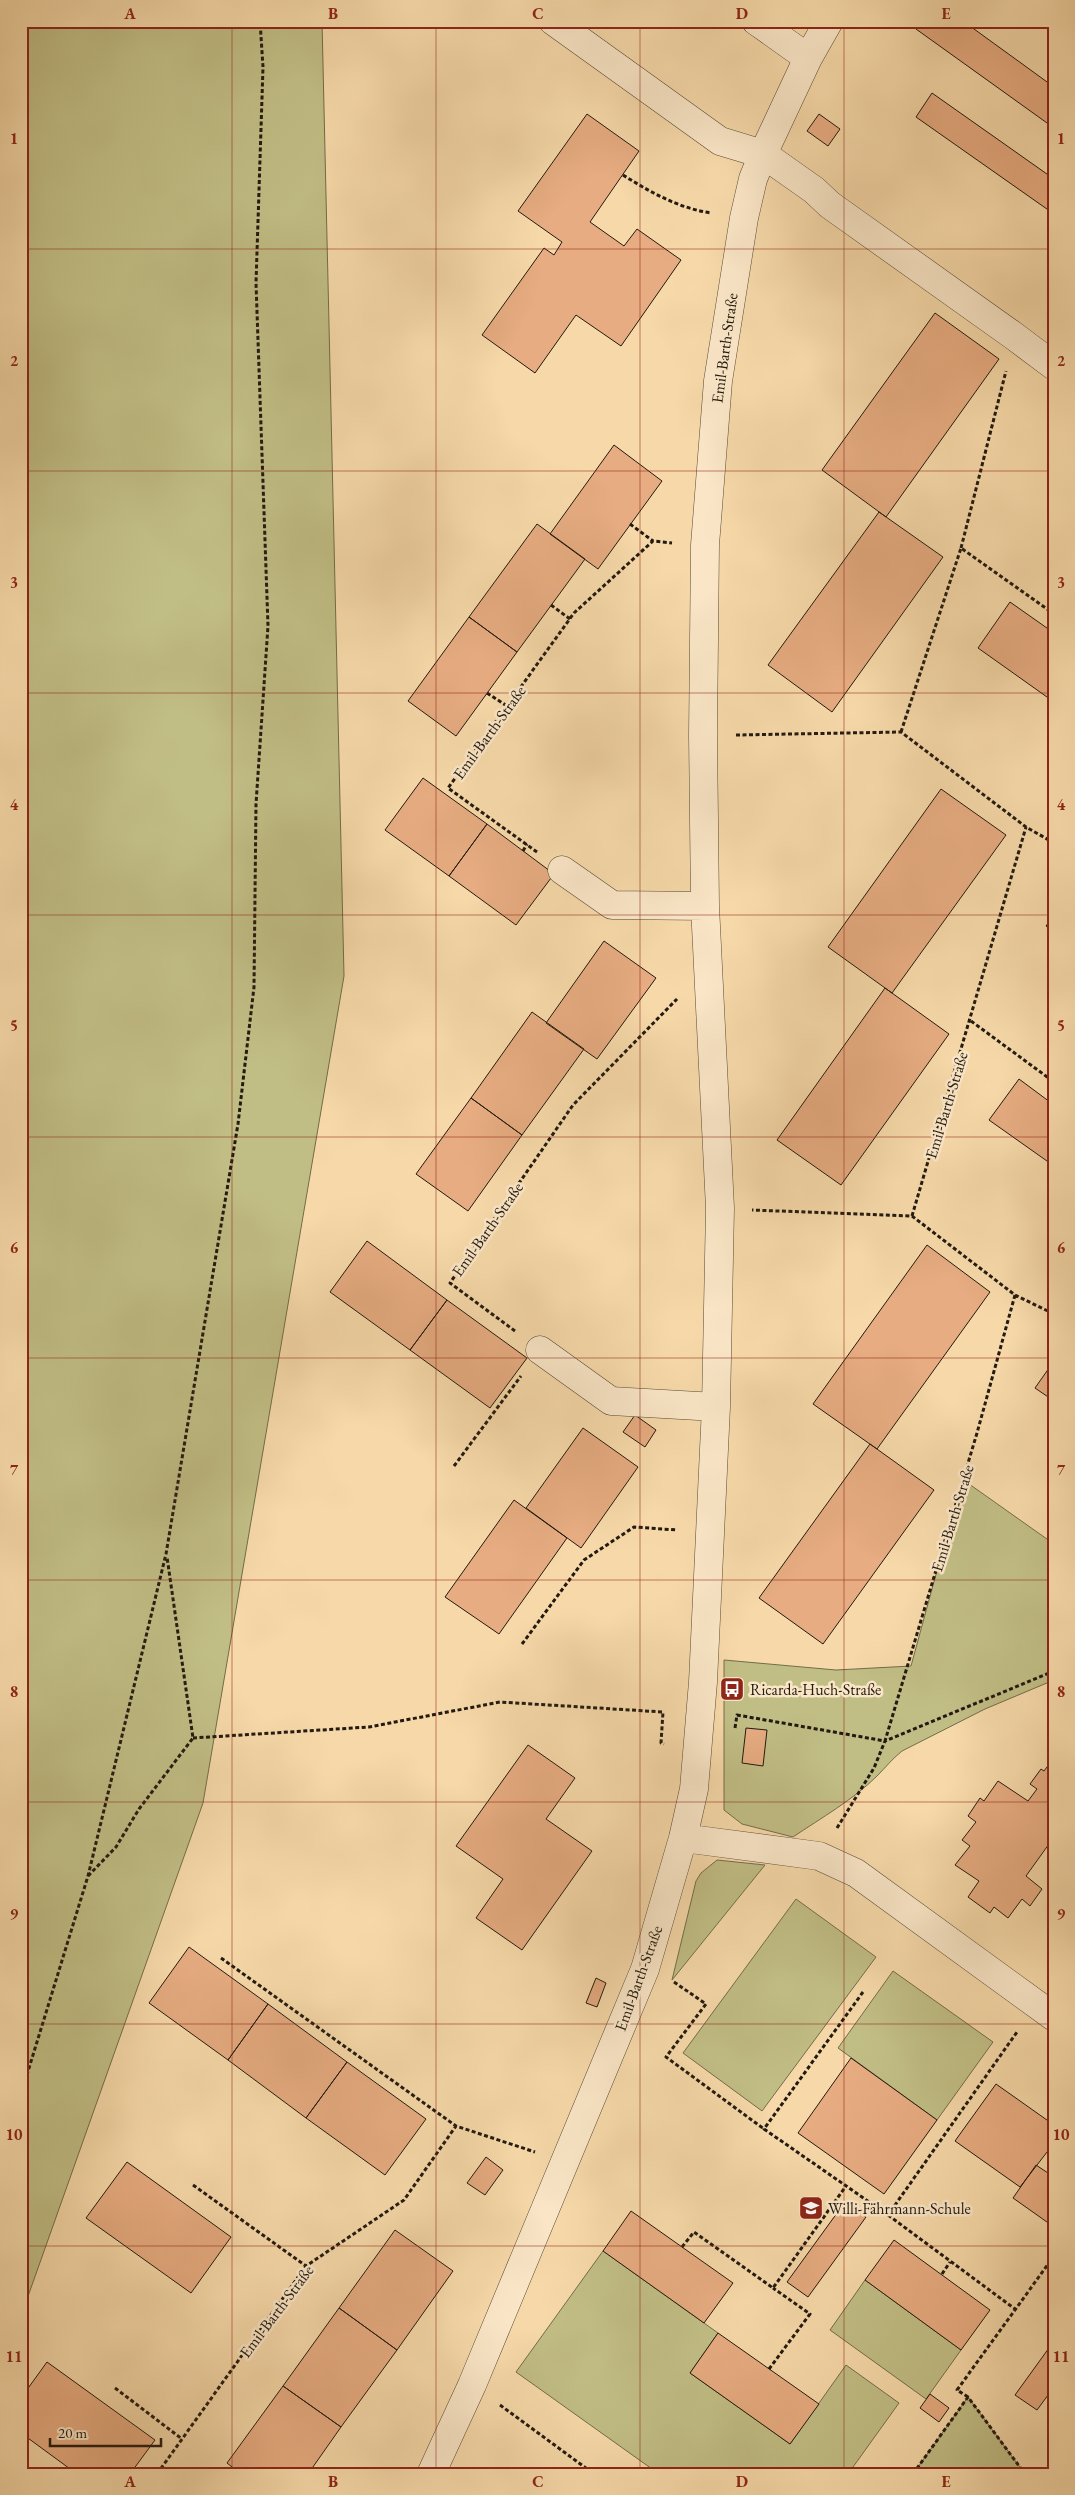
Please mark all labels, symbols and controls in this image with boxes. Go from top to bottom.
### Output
text: A [123,3,136,24]
text: B [328,3,338,24]
text: C [532,3,544,24]
text: D [736,3,748,24]
text: E [941,3,951,24]
text: 1 [10,128,18,149]
text: 1 [1057,128,1065,149]
street label: Emil-Barth-Straße [706,292,743,404]
text: 2 [10,350,19,371]
text: 2 [1057,350,1066,371]
text: 3 [10,572,18,593]
text: 3 [1057,572,1065,593]
street label: Emil-Barth-Straße [448,681,530,783]
text: 4 [10,794,19,815]
text: 4 [1057,794,1066,815]
text: 5 [10,1015,18,1036]
text: 5 [1057,1015,1065,1036]
street label: Emil-Barth-Straße [920,1049,973,1161]
street label: Emil-Barth-Straße [447,1178,528,1281]
text: 6 [10,1237,19,1258]
text: 6 [1057,1237,1066,1258]
text: 7 [10,1459,19,1480]
text: 7 [1057,1459,1066,1480]
street label: Emil-Barth-Straße [926,1462,979,1574]
bus stop icon: Ricarda-Huch-Straße [719,1676,745,1702]
place label: Ricarda-Huch-Straße [750,1679,881,1700]
text: 8 [10,1681,18,1702]
text: 8 [1057,1681,1065,1702]
text: 9 [10,1903,19,1924]
text: 9 [1057,1903,1066,1924]
street label: Emil-Barth-Straße [610,1922,667,2034]
text: 10 [6,2124,23,2145]
text: 10 [1053,2124,1070,2145]
school or university icon: Willi-Fährmann-Schule [798,2195,824,2221]
place label: Willi-Fährmann-Schule [828,2198,971,2219]
street label: Emil-Barth-Straße [235,2261,318,2362]
text: 11 [6,2346,22,2367]
text: 11 [1053,2346,1069,2367]
scale bar [50,2415,161,2447]
text: 20 m [58,2423,87,2442]
text: A [123,2471,136,2492]
text: B [328,2471,338,2492]
text: C [532,2471,544,2492]
text: D [736,2471,748,2492]
text: E [941,2471,951,2492]

